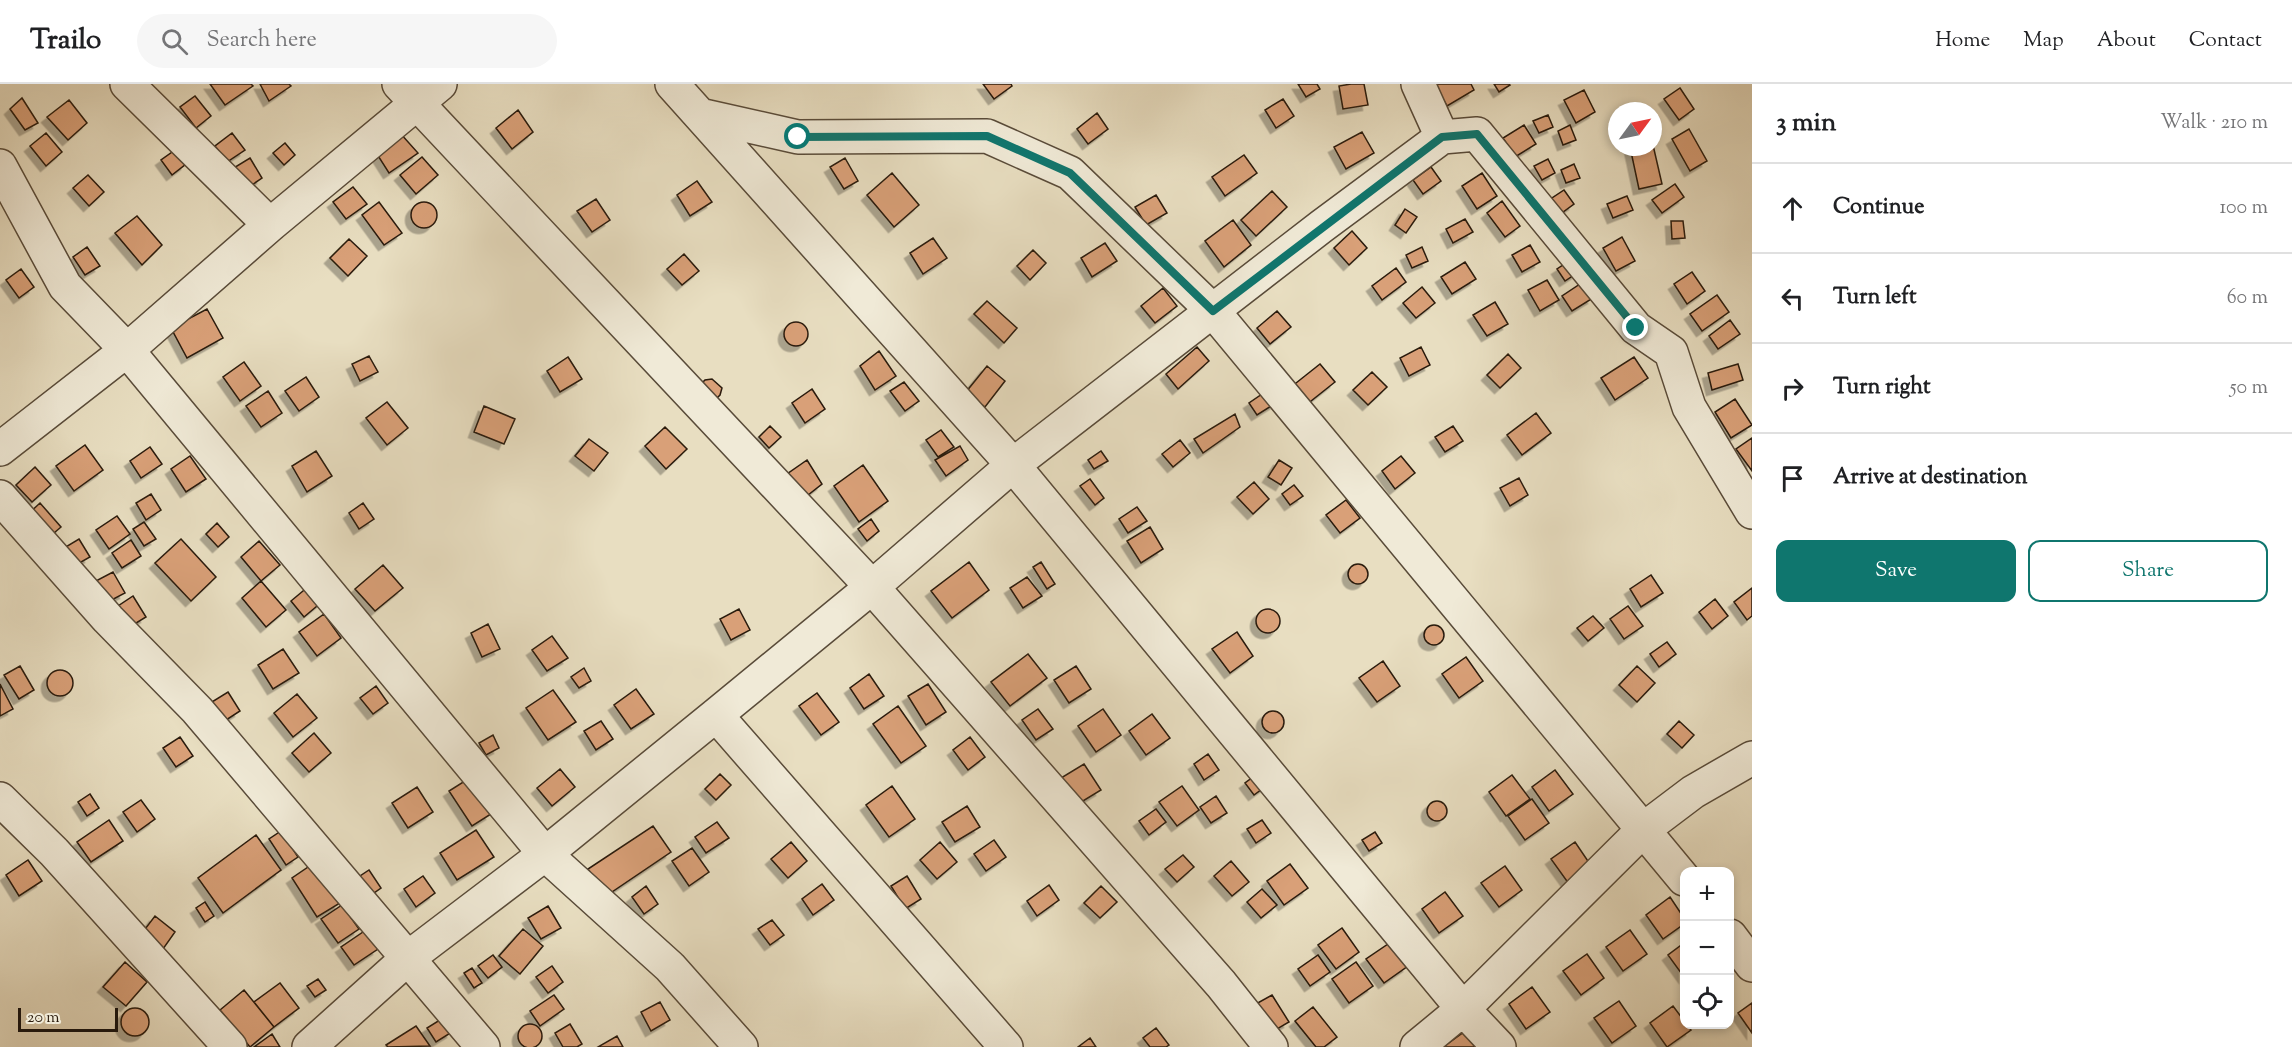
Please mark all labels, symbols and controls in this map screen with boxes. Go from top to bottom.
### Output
search box [137,14,557,68]
text: Trailo [30,21,101,61]
icon: search [158,25,191,58]
text: Search here [206,25,317,57]
text: Home [1935,26,1990,56]
text: Map [2023,26,2064,56]
text: About [2097,26,2156,56]
text: Contact [2189,26,2262,56]
north arrow [1608,102,1662,156]
text: 3 min [1776,105,1836,142]
text: Walk · 210 m [2160,109,2268,138]
route start [784,123,810,149]
icon: ahead [1776,192,1809,225]
text: Continue [1833,192,1924,224]
text: 100 m [2219,194,2268,223]
icon: left [1776,282,1809,315]
text: Turn left [1833,282,1916,314]
text: 60 m [2227,284,2268,313]
route end [1622,314,1648,340]
icon: right [1776,372,1809,405]
text: Turn right [1833,372,1930,404]
text: 50 m [2230,374,2268,403]
icon: arrive [1776,462,1809,495]
text: Arrive at destination [1833,462,2028,494]
button: Save [1776,540,2016,602]
button: Share [2028,540,2268,602]
map controls [1680,867,1734,1029]
button: + [1680,867,1734,921]
button: − [1680,921,1734,975]
button: locate [1680,975,1734,1029]
scale bar [18,1005,118,1032]
text: 20 m [27,1007,60,1030]

